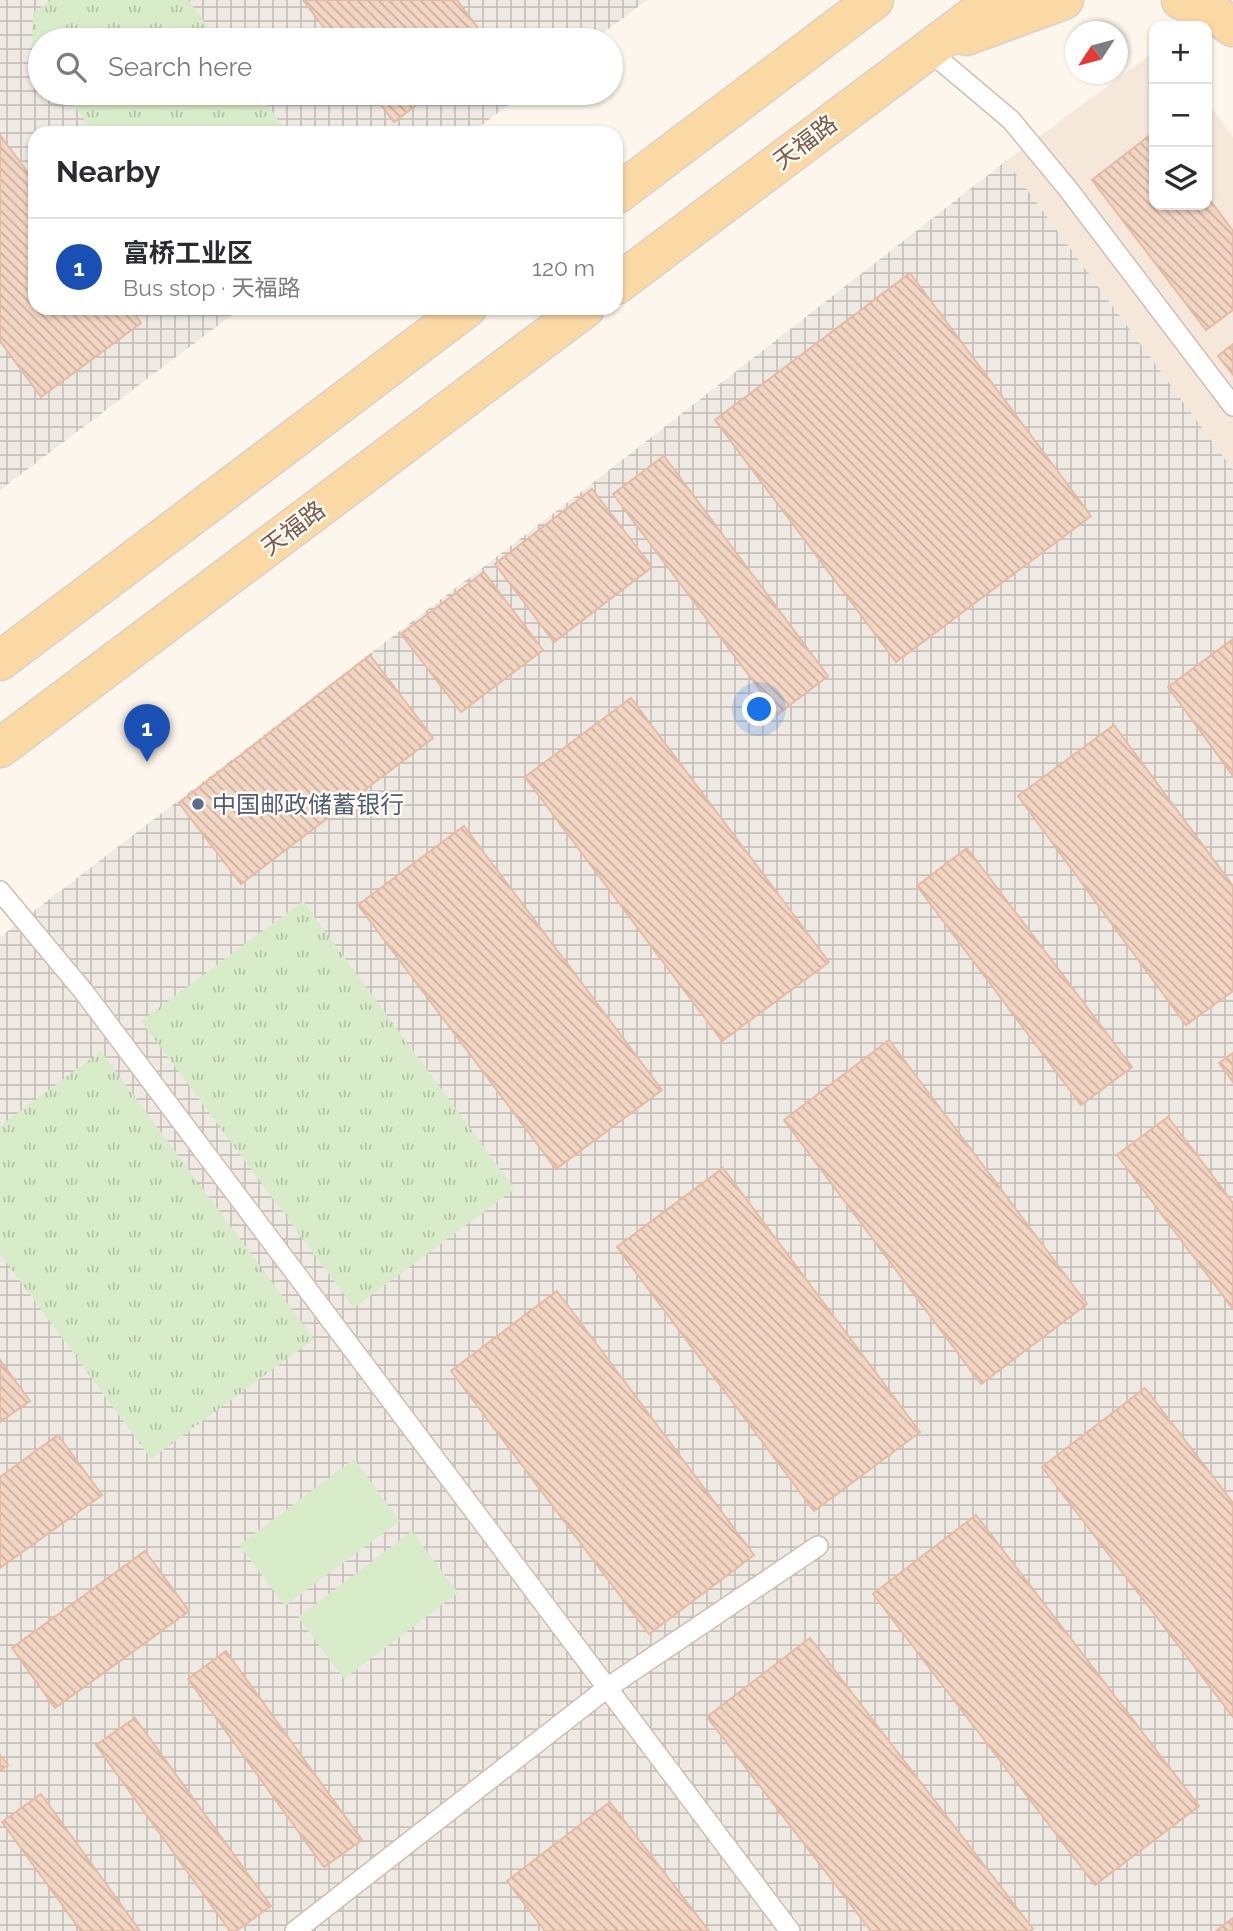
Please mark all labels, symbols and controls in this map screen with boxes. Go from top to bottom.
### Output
north arrow [1065,21,1128,84]
map controls [1149,21,1212,210]
button: + [1149,21,1212,84]
search box [28,28,623,105]
icon: search [52,48,90,86]
text: Search here [108,52,252,82]
button: − [1149,84,1212,147]
street label: 天福路 [768,109,842,175]
button: layers [1149,147,1212,210]
text: Nearby [56,154,160,189]
text: 富桥工业区 [123,238,253,268]
text: 1 [73,254,85,281]
text: 120 m [532,254,595,281]
text: Bus stop · 天福路 [123,274,301,301]
street label: 天福路 [256,495,330,561]
your location [742,692,776,726]
pin: 1 [124,704,170,762]
place label: 中国邮政储蓄银行 [212,790,404,819]
marker: 中国邮政储蓄银行 [190,796,206,812]

